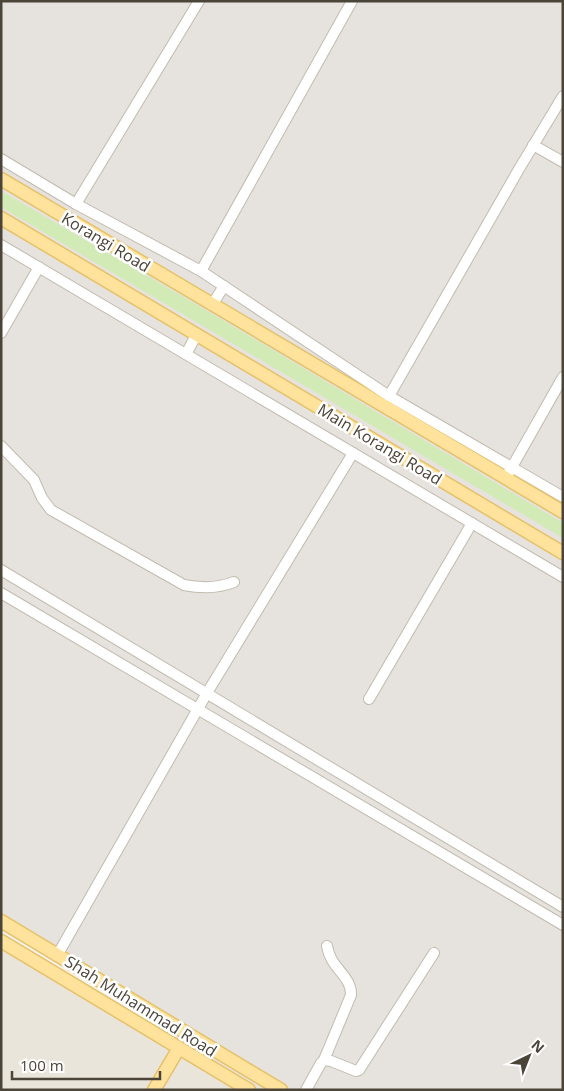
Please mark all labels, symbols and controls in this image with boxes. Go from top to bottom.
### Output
street label: Korangi Road [58,207,154,277]
street label: Main Korangi Road [314,398,446,490]
street label: Shah Muhammad Road [61,950,221,1062]
north arrow [504,1031,554,1081]
text: N [528,1035,549,1057]
scale bar [12,1048,160,1080]
text: 100 m [20,1055,64,1075]

